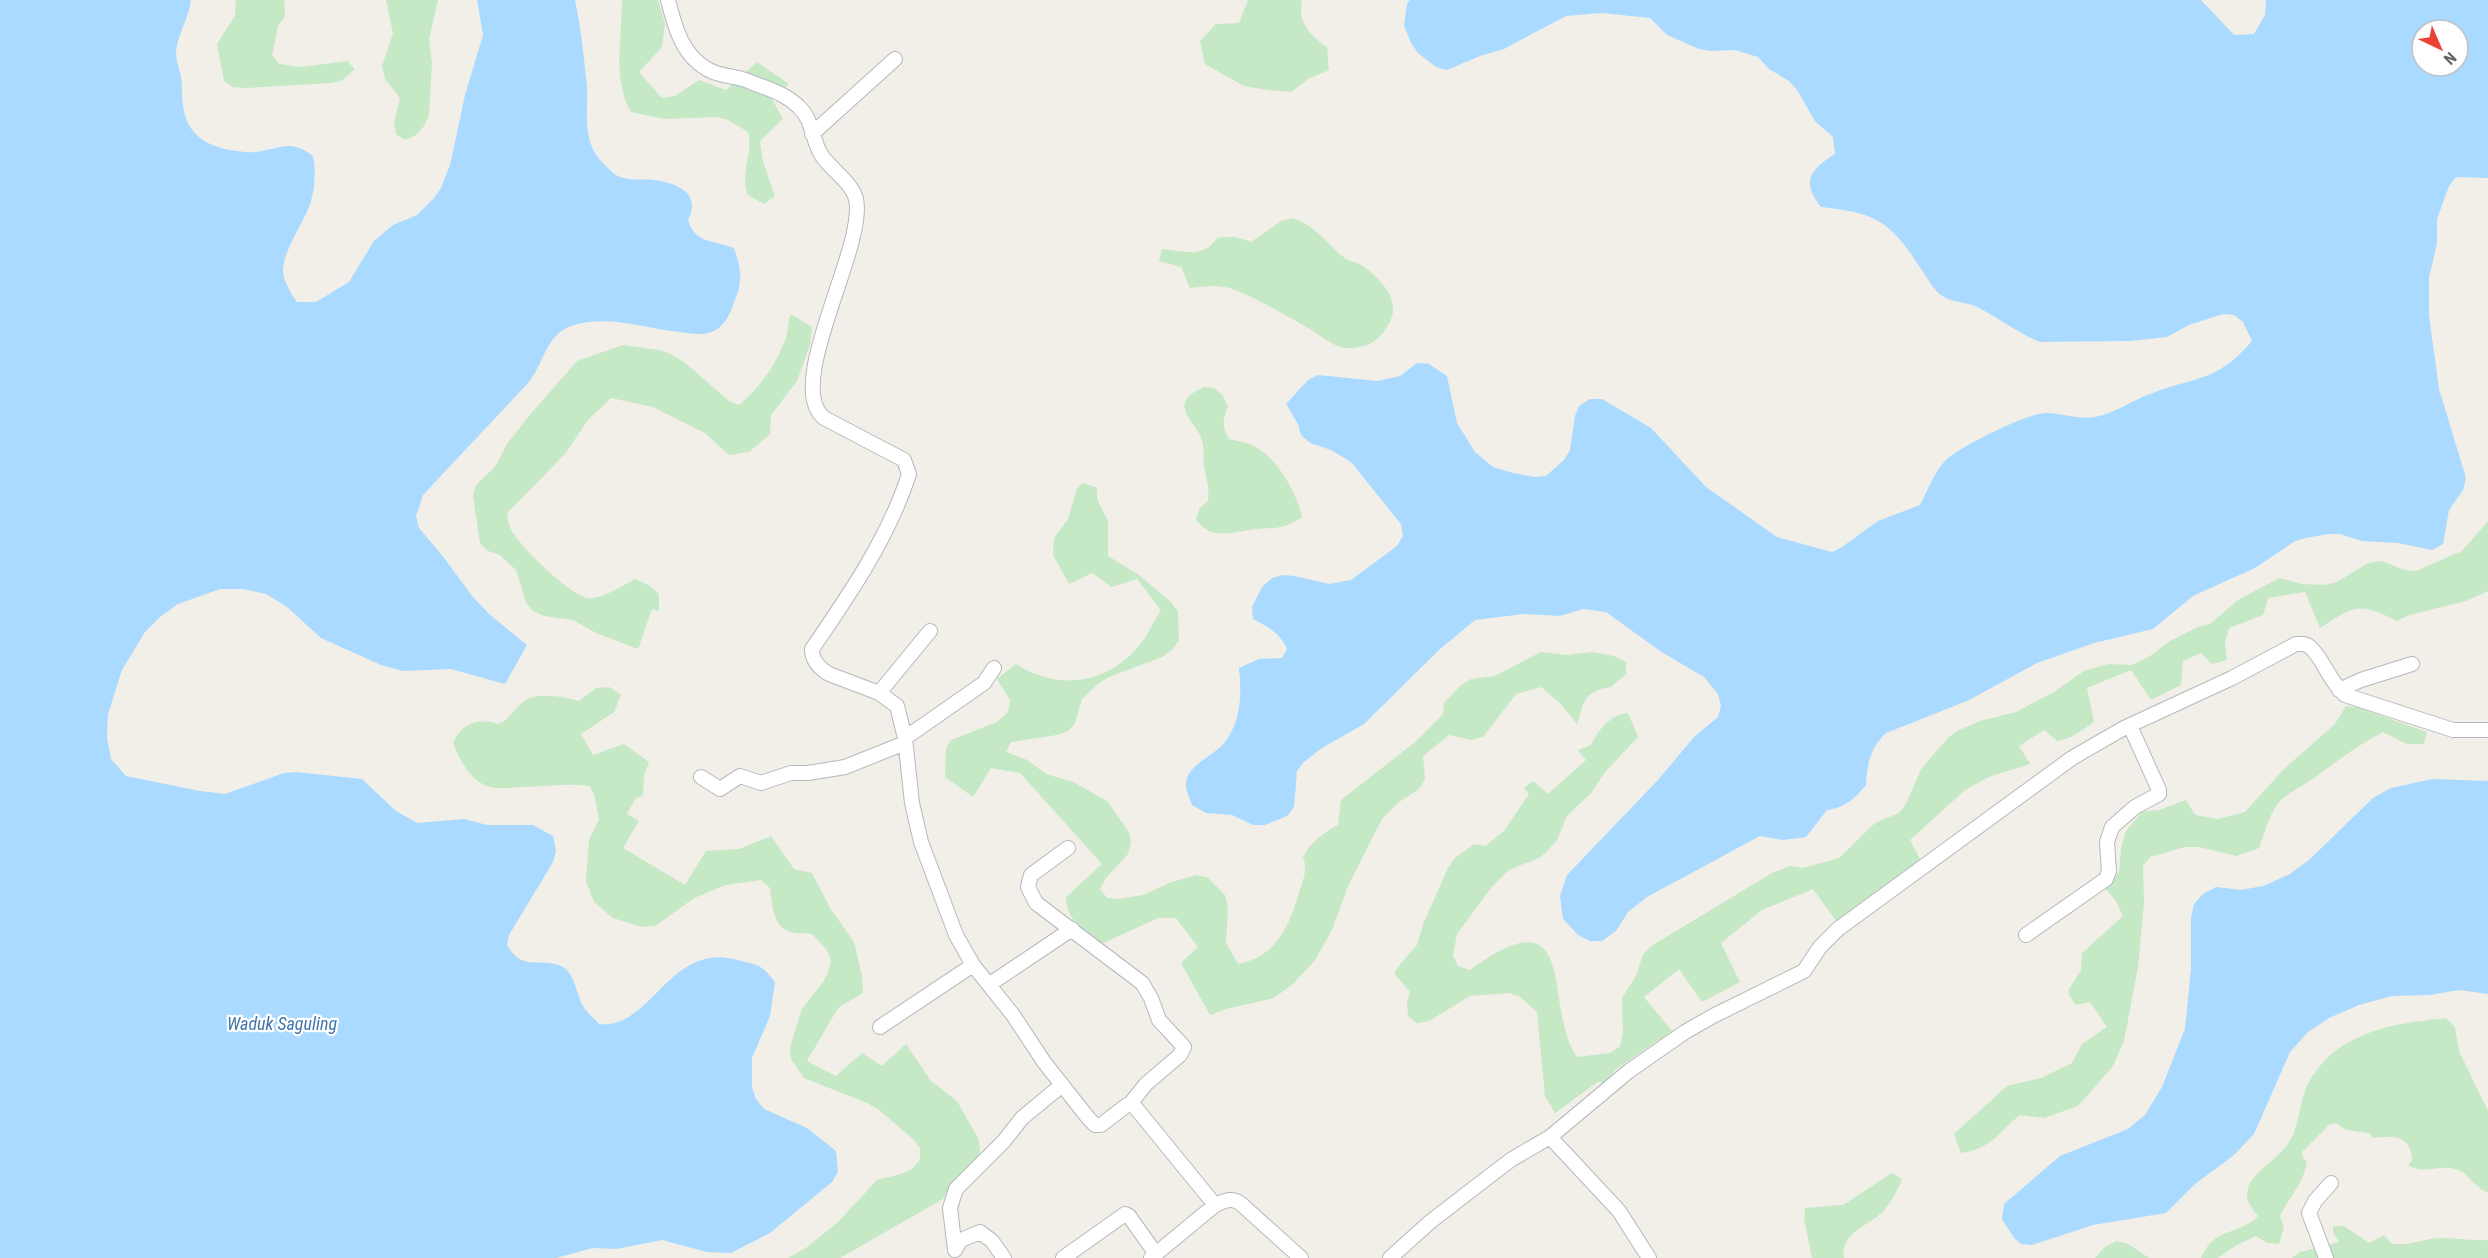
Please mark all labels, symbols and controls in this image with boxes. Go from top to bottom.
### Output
north arrow [2410,18,2470,78]
text: N [2440,48,2460,69]
water label: Waduk Saguling [227,1013,337,1034]

